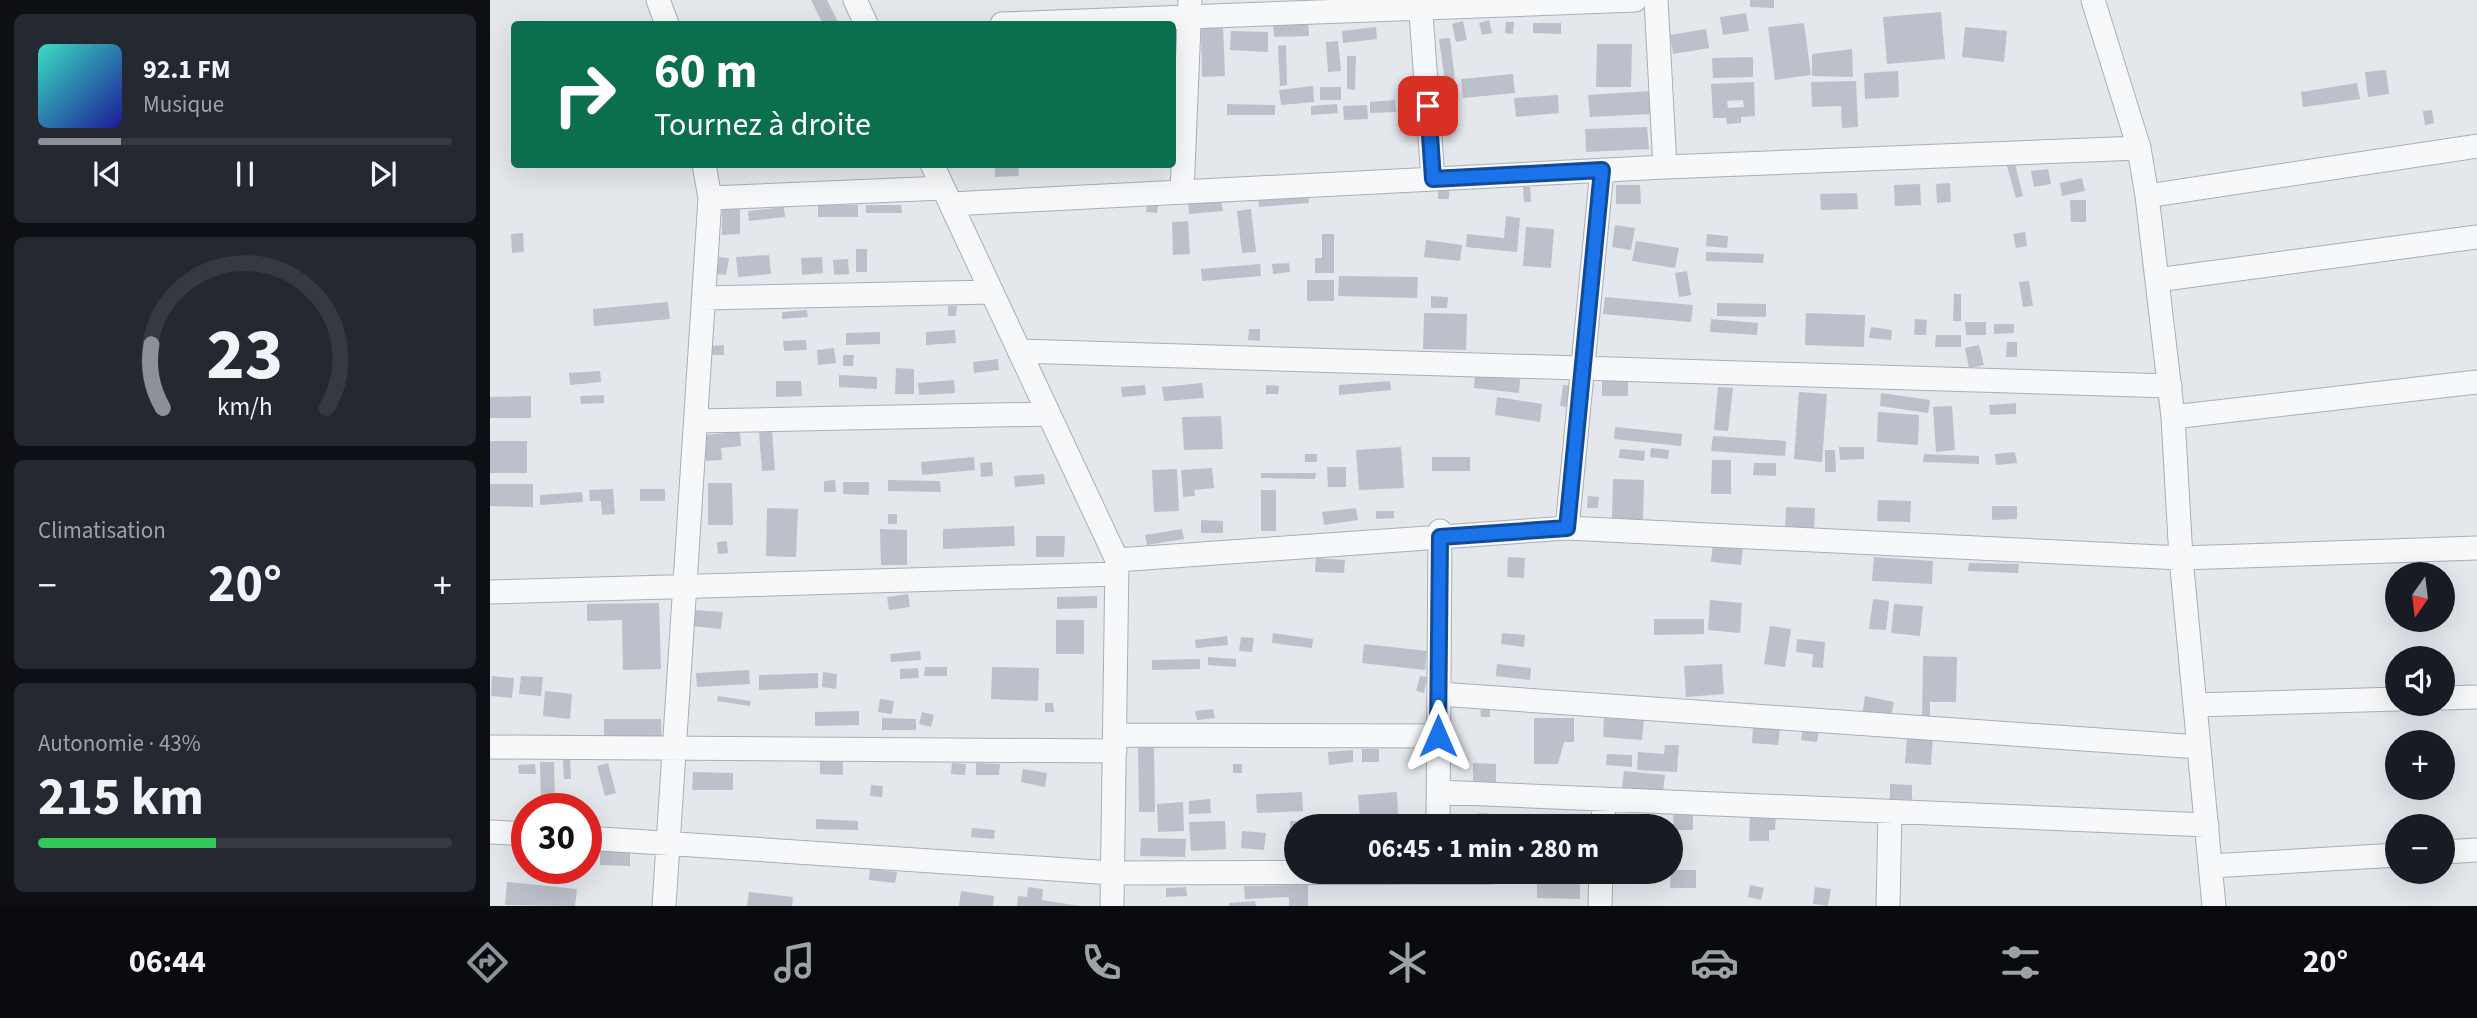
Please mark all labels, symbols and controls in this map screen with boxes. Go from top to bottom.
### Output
text: 60 m [654,37,758,107]
icon: right [539,49,630,140]
text: 92.1 FM [143,51,231,88]
pin [1398,76,1458,136]
icon: arrive [1409,87,1447,125]
text: Musique [143,88,224,121]
text: Tournez à droite [654,102,871,148]
icon: previous [88,155,126,193]
icon: pause [226,155,264,193]
icon: next [364,155,402,193]
text: 23 [207,303,283,407]
text: km/h [217,388,273,424]
text: Climatisation [38,514,166,547]
text: 20° [208,548,282,622]
text: − [38,559,57,613]
text: + [433,559,452,613]
north arrow [2385,562,2455,632]
map controls [2385,562,2455,884]
button: sound [2385,646,2455,716]
position arrow [1401,699,1475,773]
text: Autonomie · 43% [38,727,201,760]
button: + [2385,730,2455,800]
text: 215 km [38,761,204,835]
speed limit sign: 30 [511,793,602,884]
button: − [2385,814,2455,884]
text: 06:45 · 1 min · 280 m [1368,830,1599,867]
icon: directions [463,938,512,987]
icon: music [770,938,819,987]
icon: phone [1077,938,1126,987]
icon: climate [1383,938,1432,987]
icon: car [1690,938,1739,987]
icon: filters [1996,938,2045,987]
text: 06:44 [129,939,206,985]
text: 20° [2303,939,2348,985]

